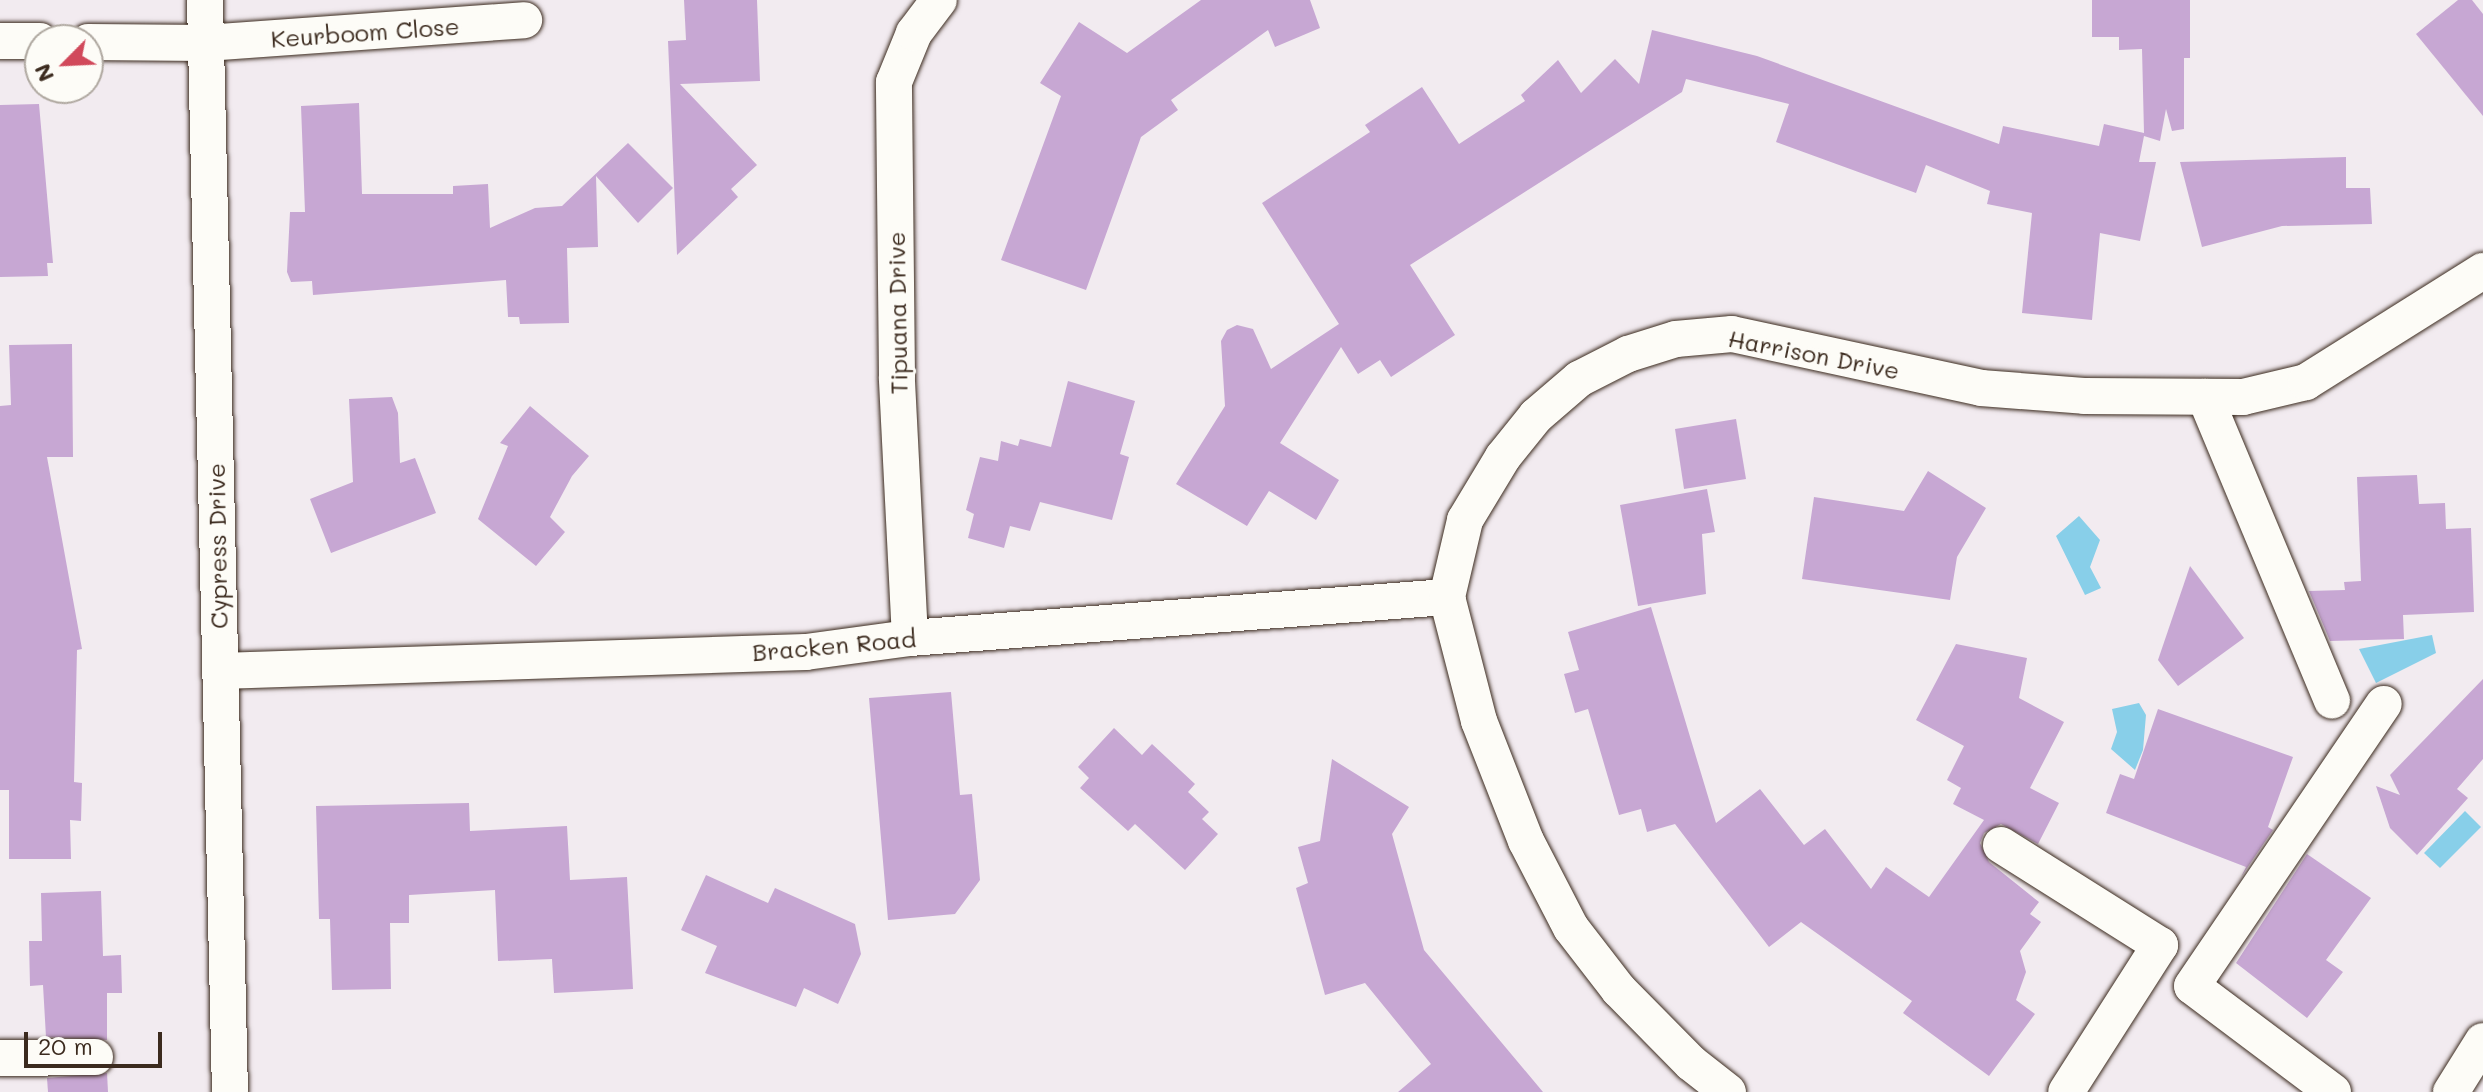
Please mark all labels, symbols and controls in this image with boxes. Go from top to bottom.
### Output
street label: Keurboom Close [270,11,460,53]
north arrow [24,24,104,104]
text: N [27,60,60,87]
street label: Tipuana Drive [881,231,913,395]
street label: Harrison Drive [1726,323,1902,385]
street label: Cypress Drive [201,463,233,629]
street label: Bracken Road [751,623,917,667]
scale bar [28,1016,166,1066]
text: 20 m [38,1030,93,1061]

